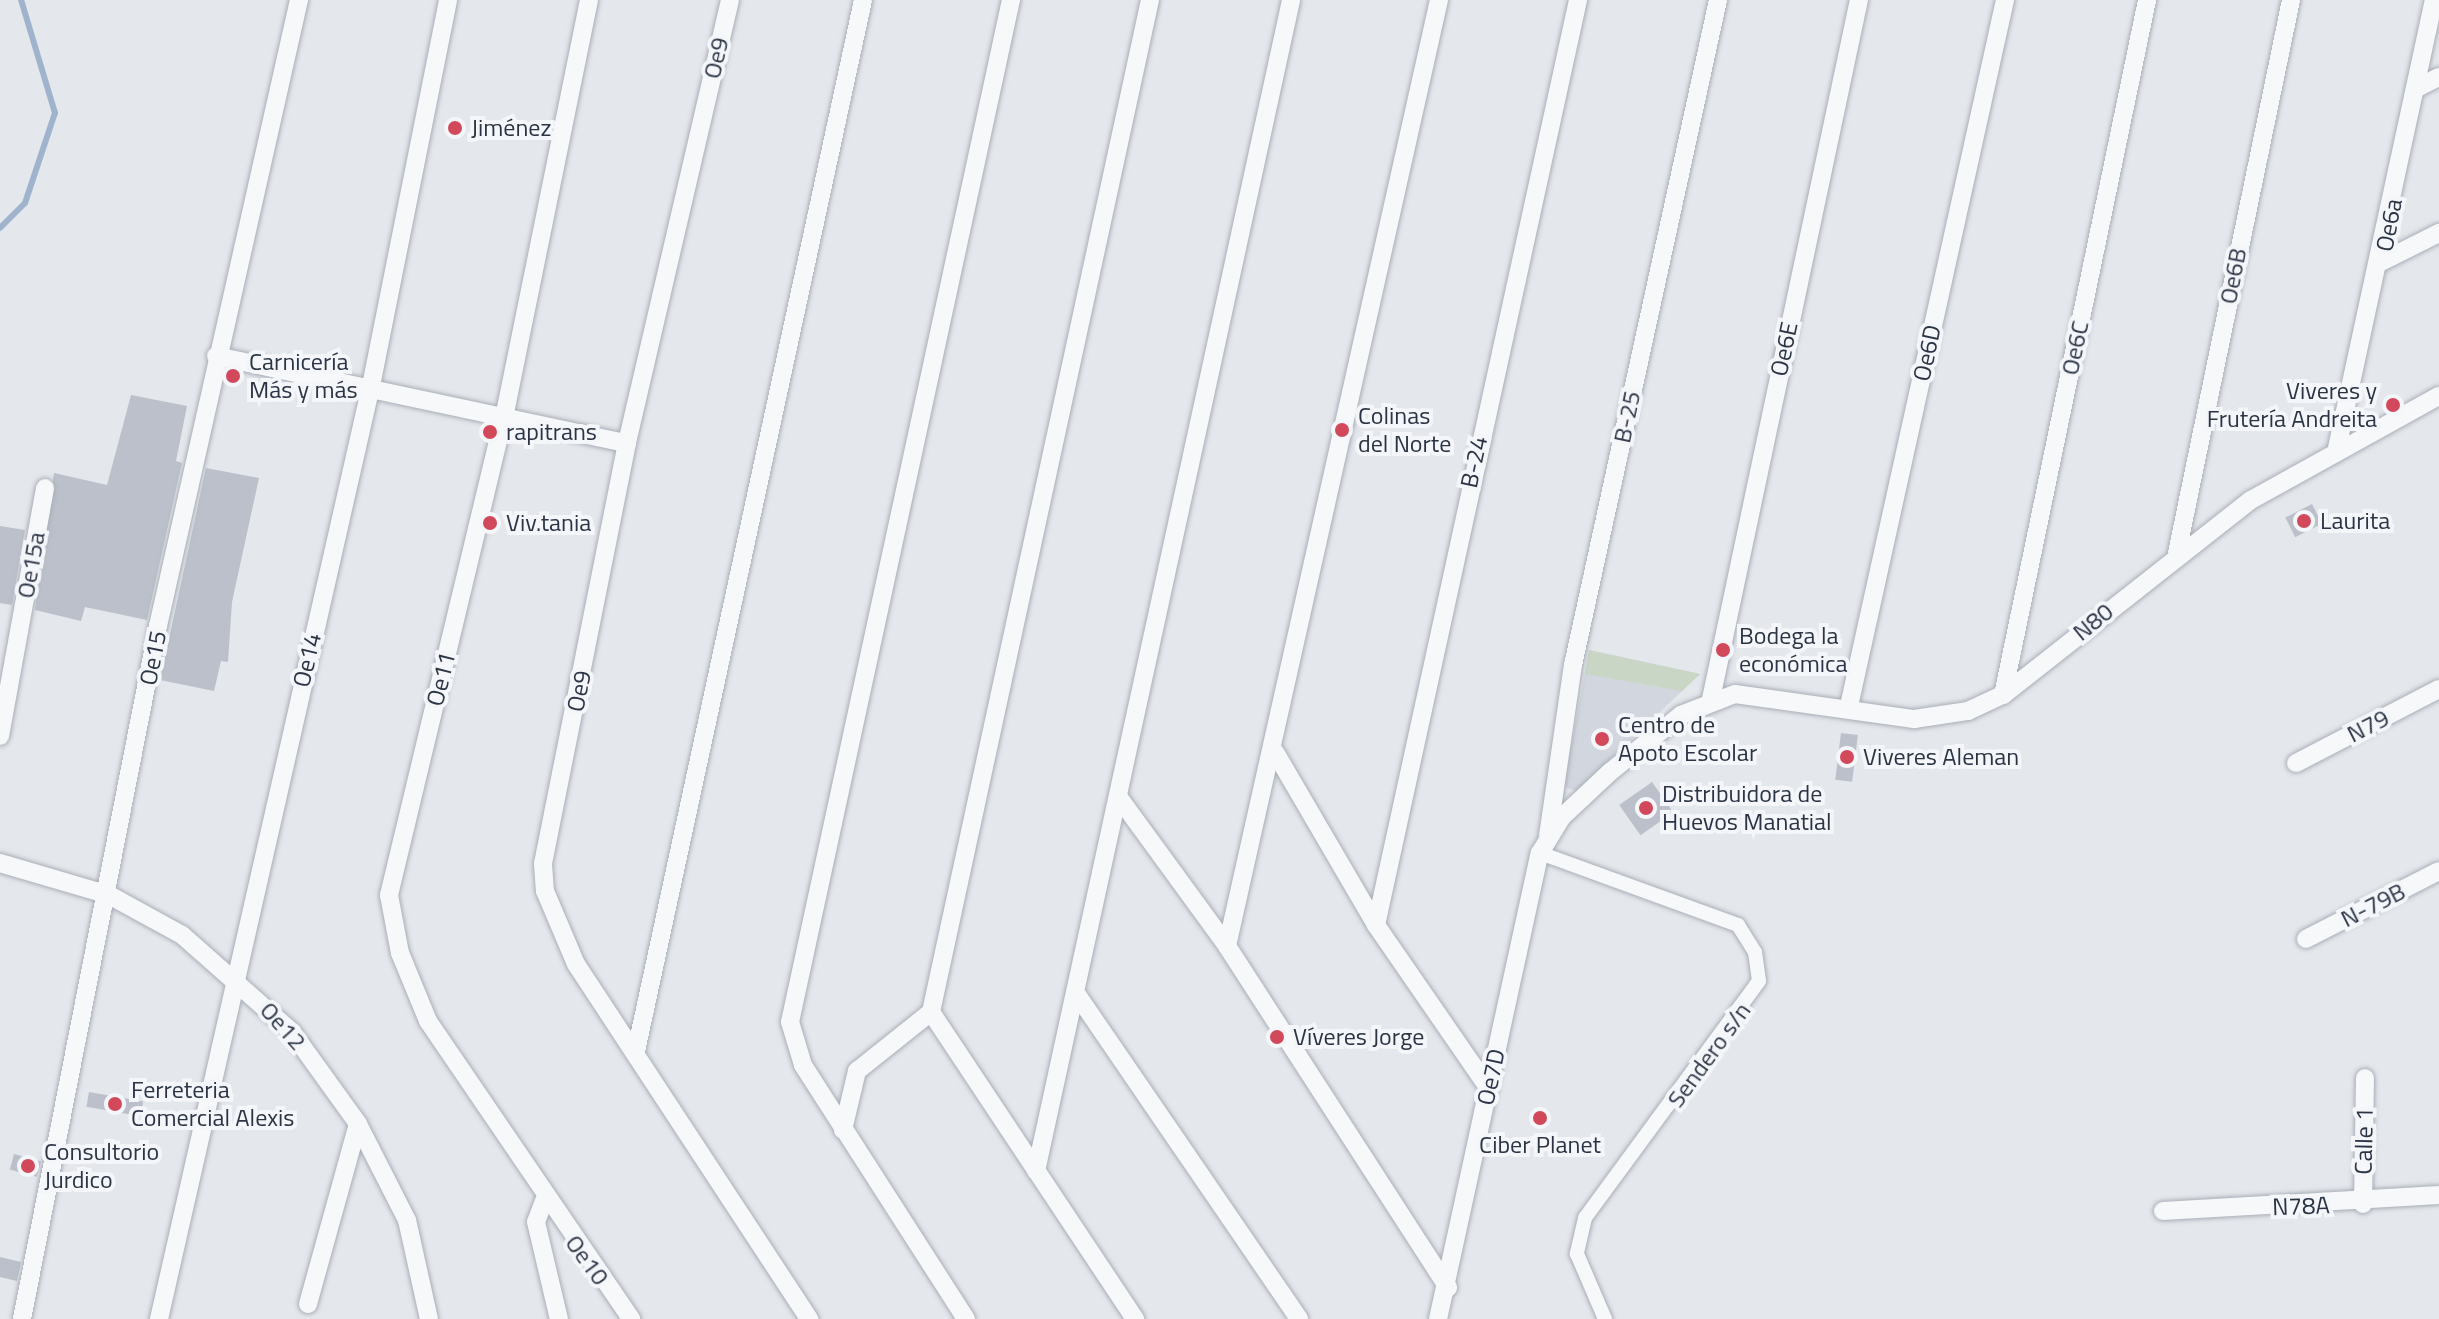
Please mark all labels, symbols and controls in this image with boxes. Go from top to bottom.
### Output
street label: Oe9 [697,35,735,81]
place label: Jiménez [471,114,551,142]
marker: Jiménez [446,119,464,137]
street label: Oe6a [2370,196,2408,254]
street label: Oe6B [2214,246,2252,306]
street label: Oe6C [2055,318,2095,378]
street label: Oe6E [1764,319,1804,379]
street label: Oe6D [1907,322,1947,384]
place label: Carnicería Más y más [249,348,358,404]
marker: Carnicería Más y más [224,367,242,385]
place label: Viveres y Frutería Andreita [2207,377,2377,433]
street label: B-25 [1607,388,1647,446]
marker: Viveres y Frutería Andreita [2384,396,2402,414]
place label: Colinas del Norte [1358,402,1451,458]
place label: rapitrans [506,418,597,446]
marker: Colinas del Norte [1333,421,1351,439]
marker: rapitrans [481,423,499,441]
street label: B-24 [1454,433,1494,491]
place label: Laurita [2320,507,2390,535]
place label: Viv.tania [506,509,591,537]
marker: Laurita [2295,512,2313,530]
marker: Viv.tania [481,514,499,532]
street label: Oe15a [11,530,51,600]
street label: N80 [2067,597,2119,647]
place label: Bodega la económica [1739,622,1847,678]
street label: Oe15 [134,628,172,688]
street label: Oe14 [287,630,327,690]
marker: Bodega la económica [1714,641,1732,659]
street label: Oe11 [420,649,462,709]
street label: Oe9 [561,668,597,714]
street label: N79 [2342,703,2394,749]
place label: Centro de Apoto Escolar [1618,711,1757,767]
marker: Centro de Apoto Escolar [1593,730,1611,748]
place label: Viveres Aleman [1863,743,2019,771]
marker: Viveres Aleman [1838,748,1856,766]
place label: Distribuidora de Huevos Manatial [1662,780,1832,836]
marker: Distribuidora de Huevos Manatial [1637,799,1655,817]
street label: N-79B [2336,877,2410,933]
street label: Oe12 [254,996,312,1056]
street label: Sendero s/n [1661,997,1757,1113]
place label: Víveres Jorge [1293,1023,1424,1051]
marker: Víveres Jorge [1268,1028,1286,1046]
street label: Oe7D [1471,1046,1511,1108]
place label: Ferreteria Comercial Alexis [131,1076,294,1132]
marker: Ferreteria Comercial Alexis [106,1095,124,1113]
street label: Calle 1 [2349,1107,2379,1175]
marker: Ciber Planet [1531,1109,1549,1127]
place label: Ciber Planet [1479,1131,1601,1159]
place label: Consultorio Jurdico [44,1138,159,1194]
marker: Consultorio Jurdico [19,1157,37,1175]
street label: N78A [2272,1191,2330,1221]
street label: Oe10 [559,1229,615,1291]

